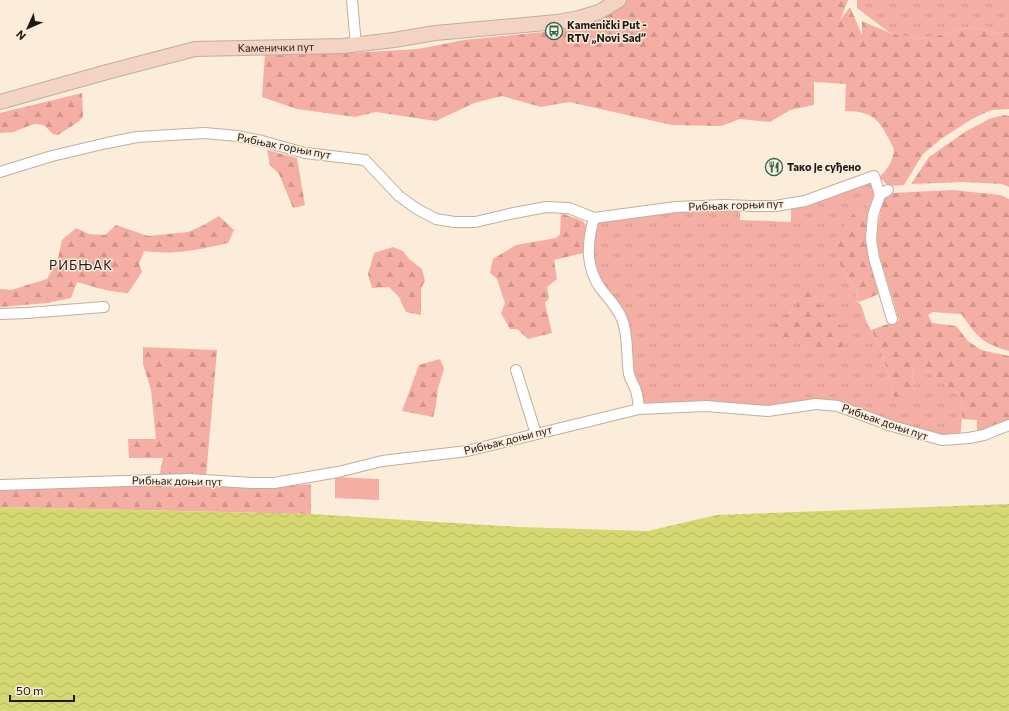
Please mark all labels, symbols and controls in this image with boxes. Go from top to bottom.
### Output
north arrow [8,8,48,48]
place label: Kamenički Put - RTV „Novi Sad” [567,18,647,44]
bus stop icon: Kamenički Put - RTV „Novi Sad” [544,21,564,41]
text: N [13,28,28,43]
street label: Каменички пут [237,40,314,54]
street label: Рибњак горњи пут [236,130,332,161]
restaurant icon: Тако је суђено [764,157,784,177]
place label: Тако је суђено [787,160,862,173]
street label: Рибњак горњи пут [688,196,784,213]
district label: РИБЊАК [49,257,113,273]
street label: Рибњак доњи пут [840,401,930,442]
street label: Рибњак доњи пут [462,422,553,457]
street label: Рибњак доњи пут [132,473,222,488]
scale bar [10,677,74,703]
text: 50 m [16,683,44,697]

